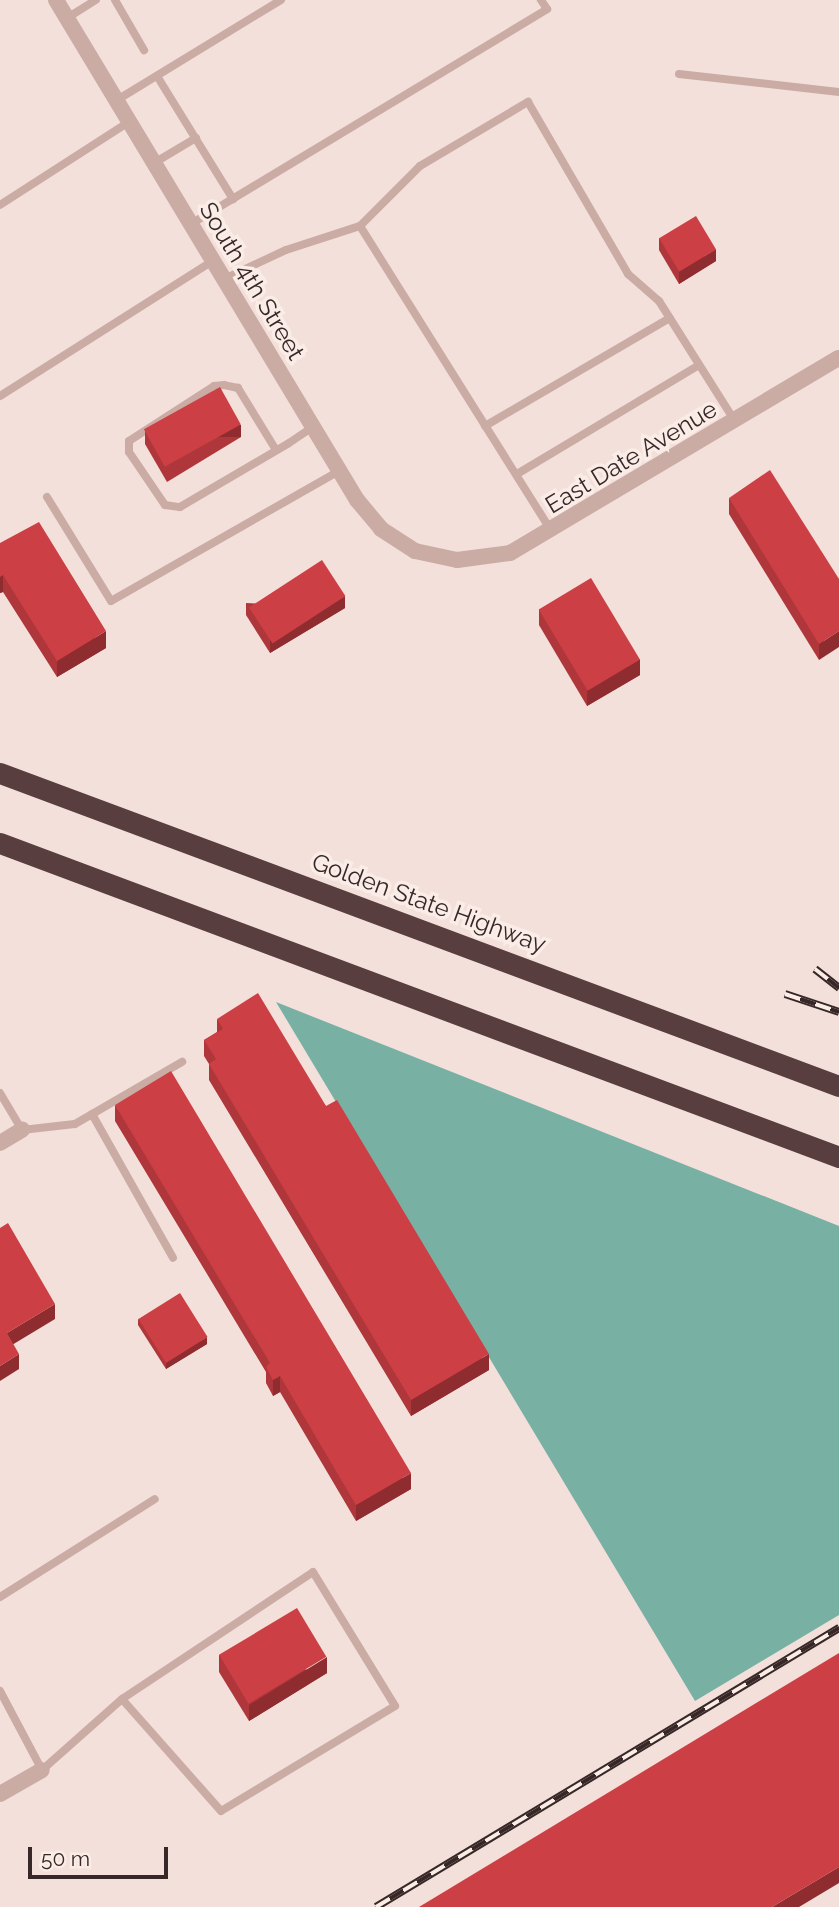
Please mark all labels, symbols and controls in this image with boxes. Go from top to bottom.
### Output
street label: South 4th Street [194,197,310,365]
street label: East Date Avenue [540,394,722,520]
street label: Golden State Highway [308,847,550,959]
scale bar [32,1834,172,1878]
text: 50 m [41,1846,90,1871]

